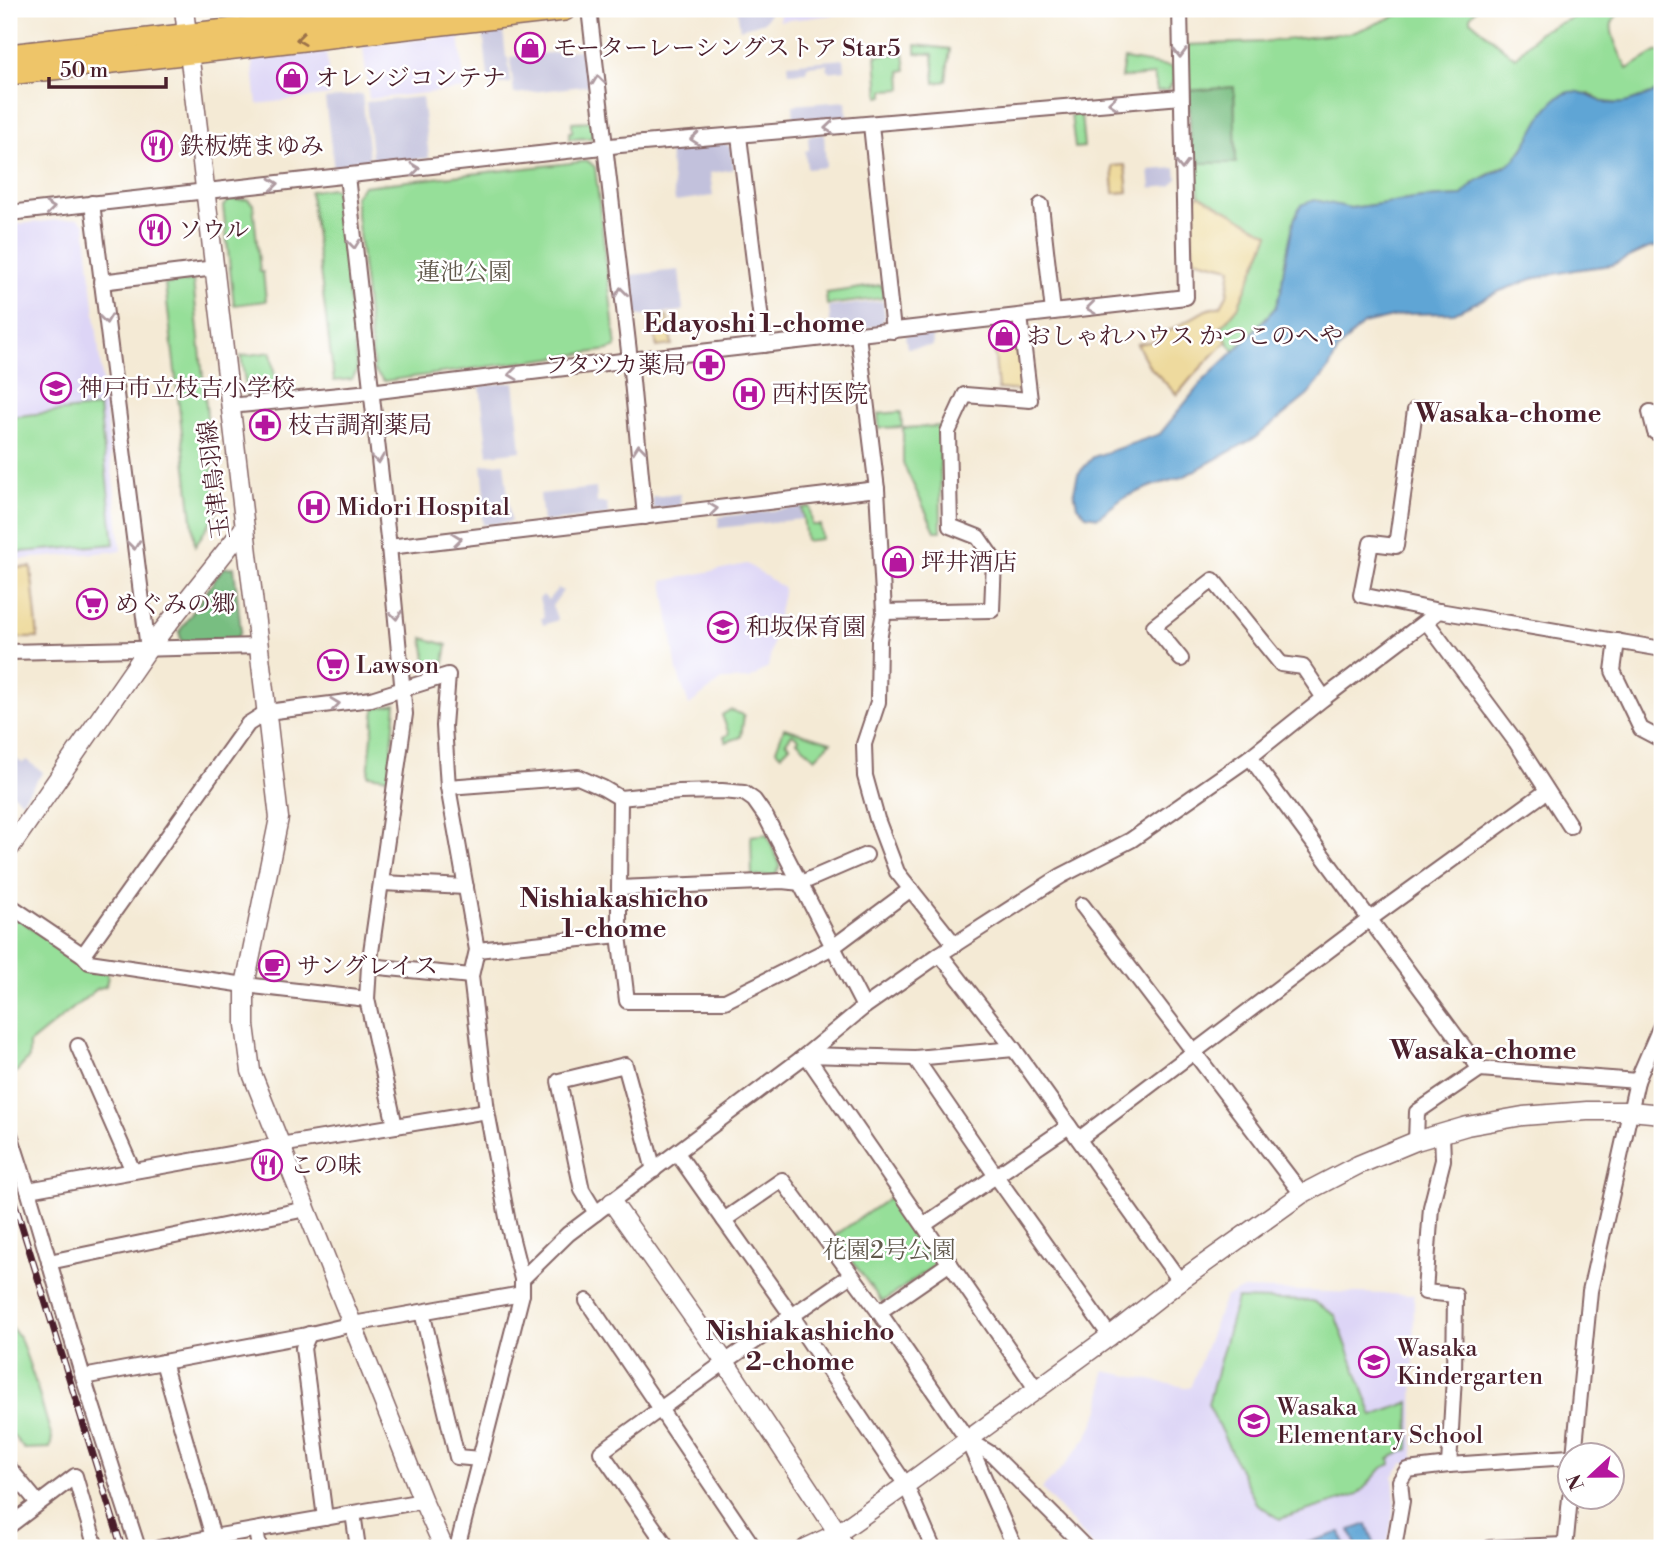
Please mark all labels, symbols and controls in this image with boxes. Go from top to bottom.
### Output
shop icon: モーターレーシングストア Star5 [513,31,547,65]
one-way arrow [295,32,307,47]
place label: モーターレーシングストア Star5 [553,34,900,64]
scale bar [49,46,166,90]
one-way arrow [1172,48,1188,59]
text: 50 m [60,58,108,84]
shop icon: オレンジコンテナ [275,61,309,95]
place label: オレンジコンテナ [315,64,506,94]
one-way arrow [591,74,606,85]
one-way arrow [1107,95,1118,110]
one-way arrow [823,120,834,135]
restaurant icon: 鉄板焼まゆみ [140,129,174,163]
place label: 鉄板焼まゆみ [180,132,324,162]
one-way arrow [689,132,700,147]
one-way arrow [1175,160,1190,171]
one-way arrow [409,161,420,176]
one-way arrow [269,177,280,192]
one-way arrow [45,200,56,215]
restaurant icon: ソウル [138,213,172,247]
place label: ソウル [178,216,249,246]
one-way arrow [347,238,362,250]
park label: 蓮池公園 [416,258,512,288]
one-way arrow [614,286,629,298]
one-way arrow [1085,301,1097,316]
district label: Edayoshi 1-chome [643,308,865,340]
one-way arrow [98,314,113,325]
shop icon: おしゃれハウス かつこのへや [987,319,1021,353]
place label: おしゃれハウス かつこのへや [1027,322,1343,352]
pharmacy icon: フタツカ薬局 [692,348,726,382]
place label: フタツカ薬局 [544,351,686,381]
one-way arrow [508,366,519,381]
school or university icon: 神戸市立枝吉小学校 [39,371,73,405]
place label: 神戸市立枝吉小学校 [79,374,295,404]
hospital icon: 西村医院 [732,377,766,411]
place label: 西村医院 [772,380,868,410]
district label: Wasaka-chome [1414,398,1601,430]
pharmacy icon: 枝吉調剤薬局 [248,408,282,442]
place label: 枝吉調剤薬局 [288,411,432,441]
street label: 玉津鳥羽線 [193,418,237,541]
one-way arrow [631,443,646,455]
one-way arrow [371,453,386,465]
hospital icon: Midori Hospital [297,490,331,524]
place label: Midori Hospital [337,493,510,523]
one-way arrow [707,501,719,516]
one-way arrow [451,532,462,547]
one-way arrow [127,539,142,551]
shop icon: 坪井酒店 [881,545,915,579]
place label: 坪井酒店 [921,548,1017,578]
supermarket icon: めぐみの郷 [75,587,109,621]
place label: めぐみの郷 [115,590,235,620]
one-way arrow [388,610,403,621]
school or university icon: 和坂保育園 [706,610,740,644]
place label: 和坂保育園 [746,613,866,643]
supermarket icon: Lawson [316,648,350,682]
place label: Lawson [356,651,439,681]
one-way arrow [329,696,341,711]
district label: Nishiakashicho 1-chome [519,883,709,945]
cafe icon: サングレイス [257,949,291,983]
place label: サングレイス [297,952,438,982]
district label: Wasaka-chome [1389,1035,1576,1067]
restaurant icon: この味 [250,1148,284,1182]
place label: この味 [290,1151,362,1181]
park label: 花園2号公園 [822,1236,956,1266]
district label: Nishiakashicho 2-chome [705,1316,895,1378]
place label: Wasaka Kindergarten [1396,1334,1543,1392]
school or university icon: Wasaka Kindergarten [1357,1345,1391,1379]
place label: Wasaka Elementary School [1276,1393,1483,1451]
school or university icon: Wasaka Elementary School [1237,1404,1271,1438]
north arrow [1556,1442,1626,1512]
text: N [1562,1471,1590,1493]

